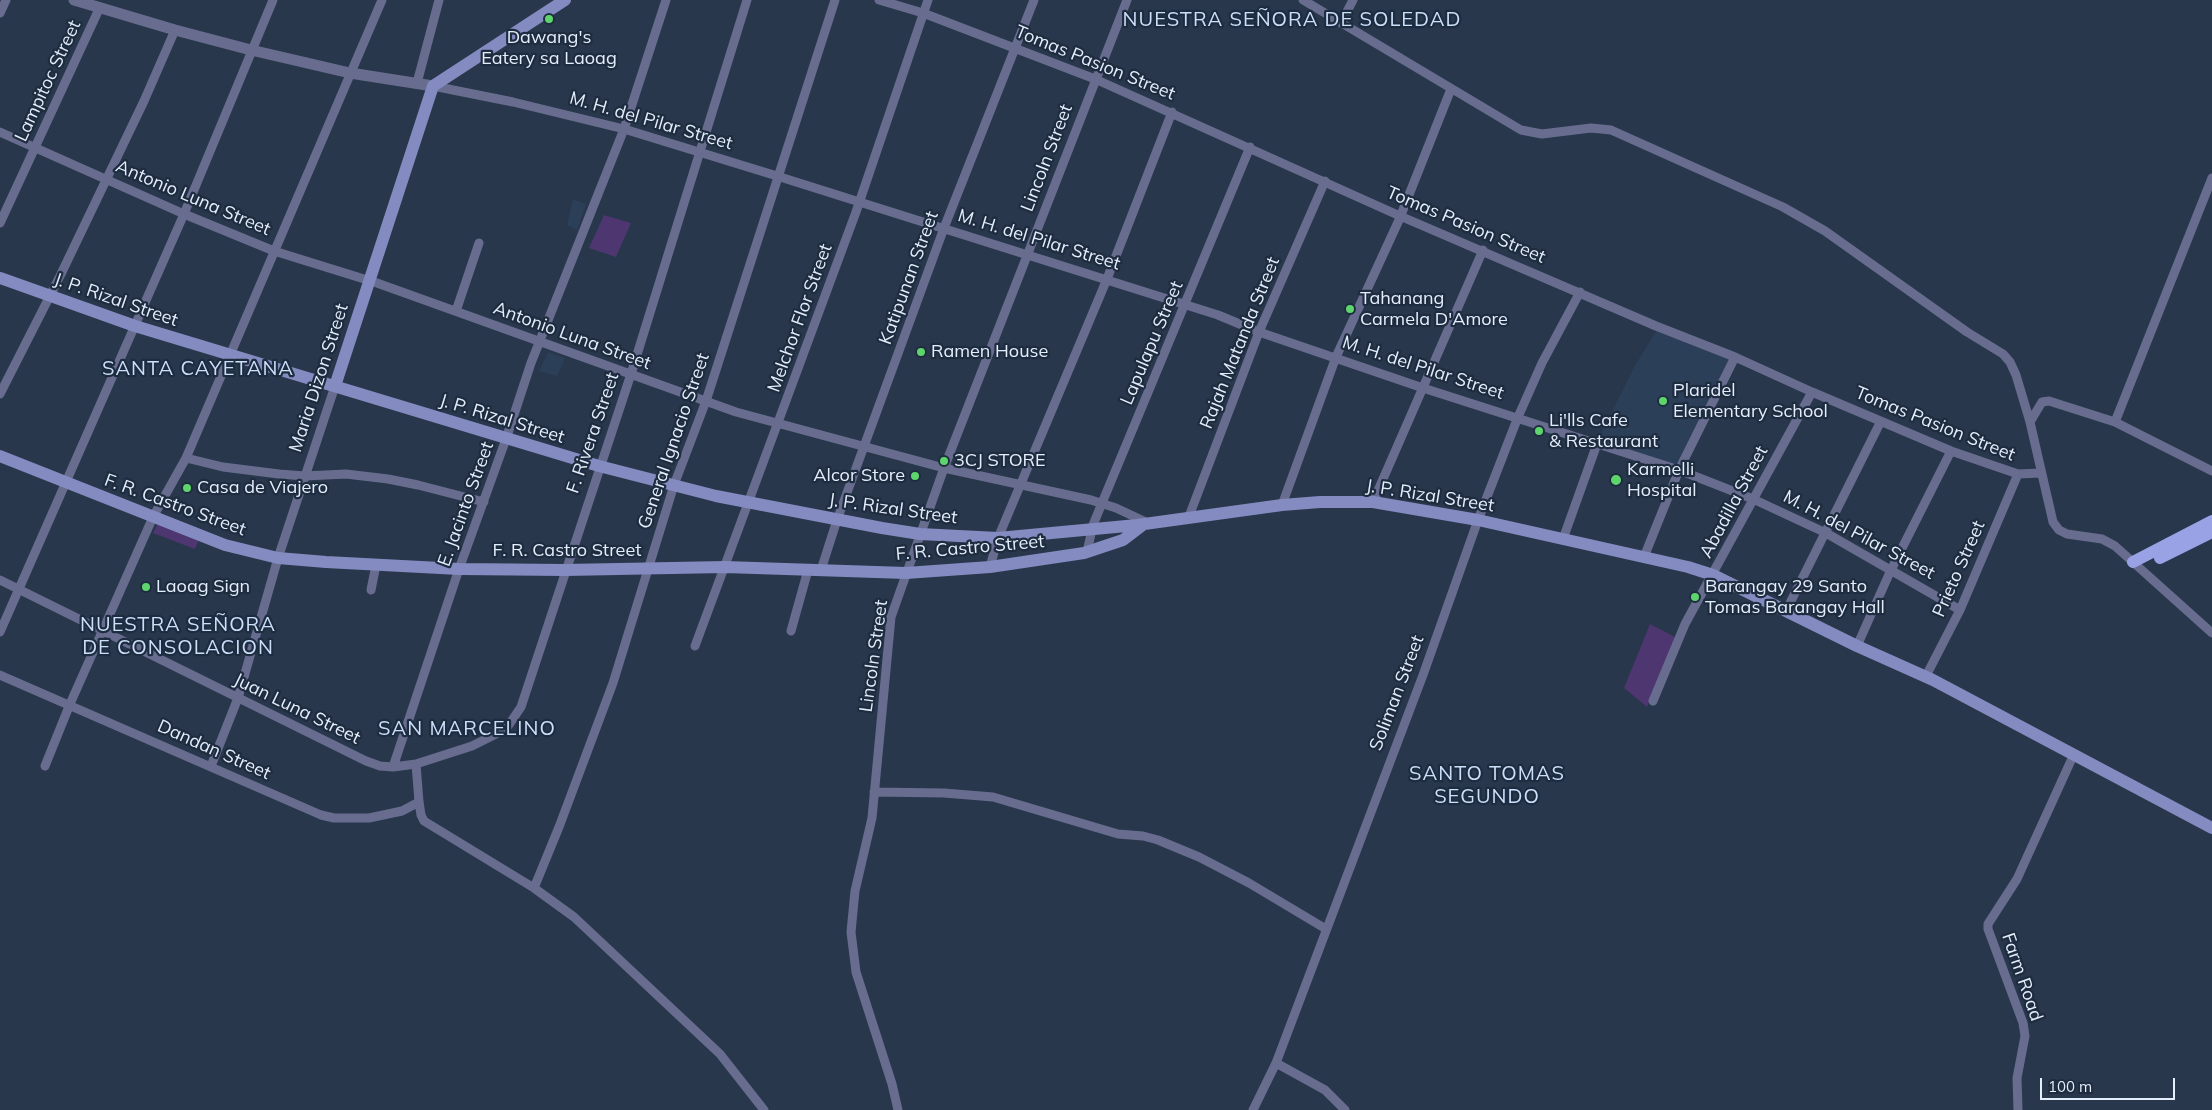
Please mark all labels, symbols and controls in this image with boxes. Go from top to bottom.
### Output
district label: NUESTRA SEÑORA DE SOLEDAD [1119,8,1465,32]
marker: Dawang's Eatery sa Laoag [543,13,555,25]
street label: Lampitoc Street [10,17,86,145]
street label: Tomas Pasion Street [1012,21,1178,105]
place label: Dawang's Eatery sa Laoag [481,27,617,70]
street label: M. H. del Pilar Street [567,87,735,155]
street label: Lincoln Street [1017,101,1077,215]
street label: Antonio Luna Street [112,156,274,240]
street label: Tomas Pasion Street [1383,182,1549,268]
street label: M. H. del Pilar Street [955,205,1123,275]
street label: Katipunan Street [875,208,943,348]
street label: Melchor Flor Street [763,241,837,395]
street label: Rajah Matanda Street [1196,254,1284,432]
street label: J. P. Rizal Street [51,269,181,331]
street label: Lapulapu Street [1116,278,1188,408]
place label: Tahanang Carmela D'Amore [1360,288,1508,330]
street label: Antonio Luna Street [490,297,654,375]
street label: Maria Dizon Street [285,301,353,455]
marker: Tahanang Carmela D'Amore [1344,303,1356,315]
street label: M. H. del Pilar Street [1340,332,1506,404]
place label: Ramen House [931,341,1048,363]
marker: Ramen House [915,346,927,358]
street label: General Ignacio Street [634,350,714,532]
district label: SANTA CAYETANA [100,357,296,381]
street label: F. Rivera Street [562,370,624,496]
place label: Plaridel Elementary School [1673,380,1828,422]
street label: Tomas Pasion Street [1852,382,2018,466]
street label: J. P. Rizal Street [437,390,567,448]
marker: Plaridel Elementary School [1657,395,1669,407]
place label: Li'lls Cafe & Restaurant [1549,410,1658,452]
marker: Li'lls Cafe & Restaurant [1533,425,1545,437]
street label: E. Jacinto Street [433,439,499,569]
street label: Abadilla Street [1695,442,1773,562]
place label: 3CJ STORE [954,450,1046,472]
marker: 3CJ STORE [938,455,950,467]
place label: Karmelli Hospital [1627,459,1696,502]
place label: Alcor Store [813,465,905,487]
street label: F. R. Castro Street [101,469,249,541]
marker: Alcor Store [909,470,921,482]
marker: Karmelli Hospital [1609,473,1623,487]
street label: J. P. Rizal Street [1364,475,1496,517]
place label: Casa de Viajero [197,477,328,499]
marker: Casa de Viajero [181,482,193,494]
street label: M. H. del Pilar Street [1780,486,1938,584]
street label: J. P. Rizal Street [827,489,959,529]
street label: Prieto Street [1928,518,1990,620]
street label: F. R. Castro Street [895,531,1045,565]
street label: F. R. Castro Street [493,540,641,562]
place label: Laoag Sign [156,576,250,598]
place label: Barangay 29 Santo Tomas Barangay Hall [1705,576,1885,618]
marker: Laoag Sign [140,581,152,593]
marker: Barangay 29 Santo Tomas Barangay Hall [1689,591,1701,603]
street label: Lincoln Street [855,599,893,713]
district label: NUESTRA SEÑORA DE CONSOLACION [78,613,278,660]
street label: Soliman Street [1365,632,1429,754]
street label: Juan Luna Street [230,669,364,749]
street label: Dandan Street [154,715,274,785]
district label: SAN MARCELINO [376,717,558,741]
district label: SANTO TOMAS SEGUNDO [1408,762,1566,809]
street label: Farm Road [1997,930,2047,1024]
scale bar [2042,1068,2177,1100]
text: 100 m [2048,1077,2092,1096]

